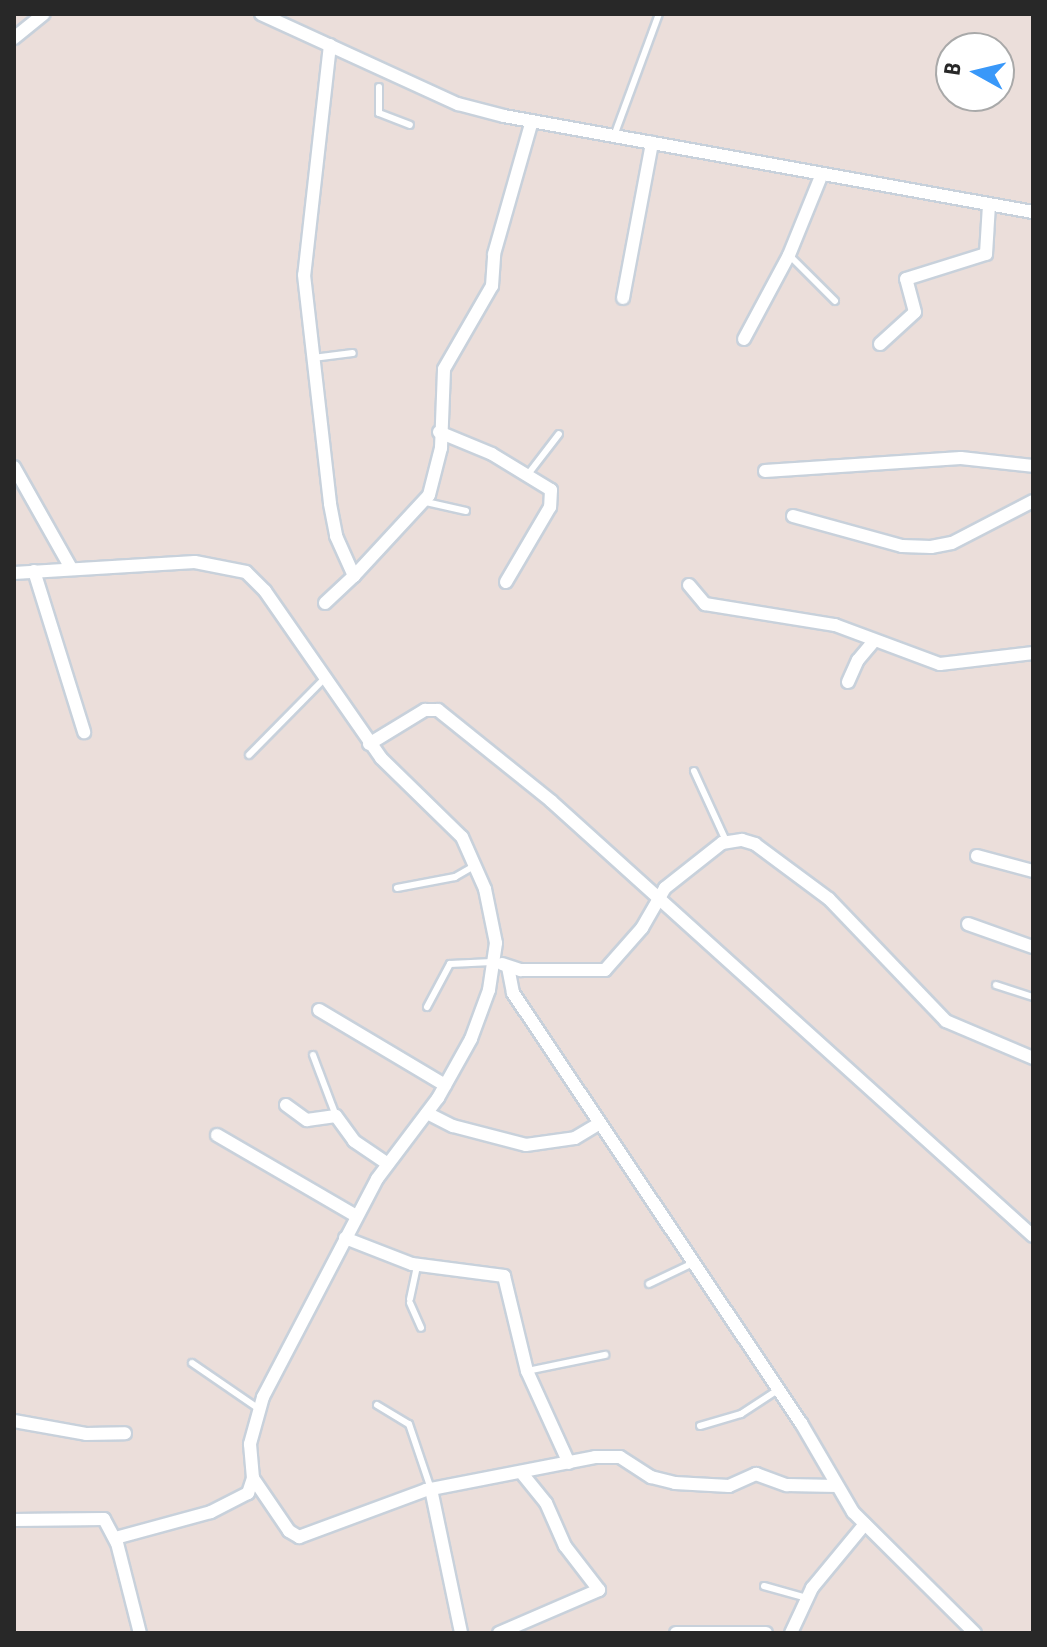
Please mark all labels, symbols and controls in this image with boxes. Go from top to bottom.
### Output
north arrow [935,32,1015,112]
text: B [939,61,966,77]

